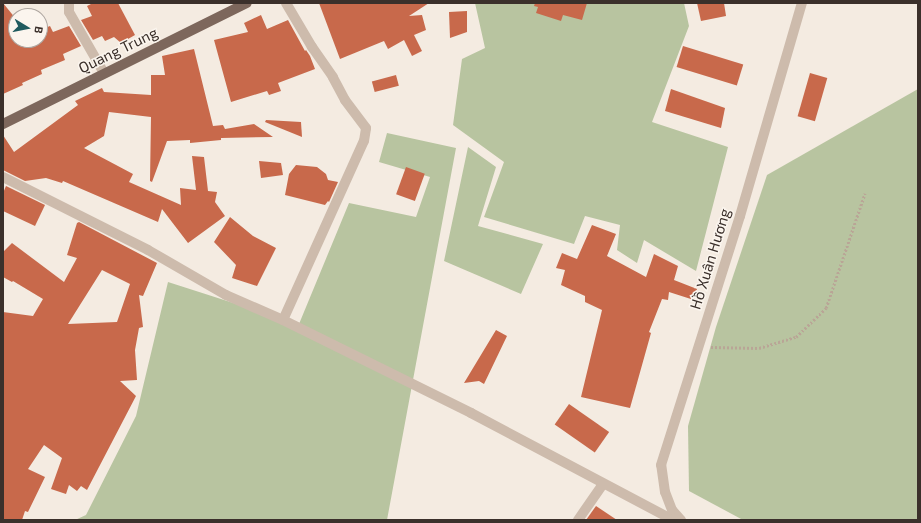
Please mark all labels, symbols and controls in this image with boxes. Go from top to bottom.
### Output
north arrow [8,8,48,48]
street label: Quang Trung [75,23,161,77]
text: B [32,25,46,35]
street label: Hồ Xuân Hương [686,206,734,312]

